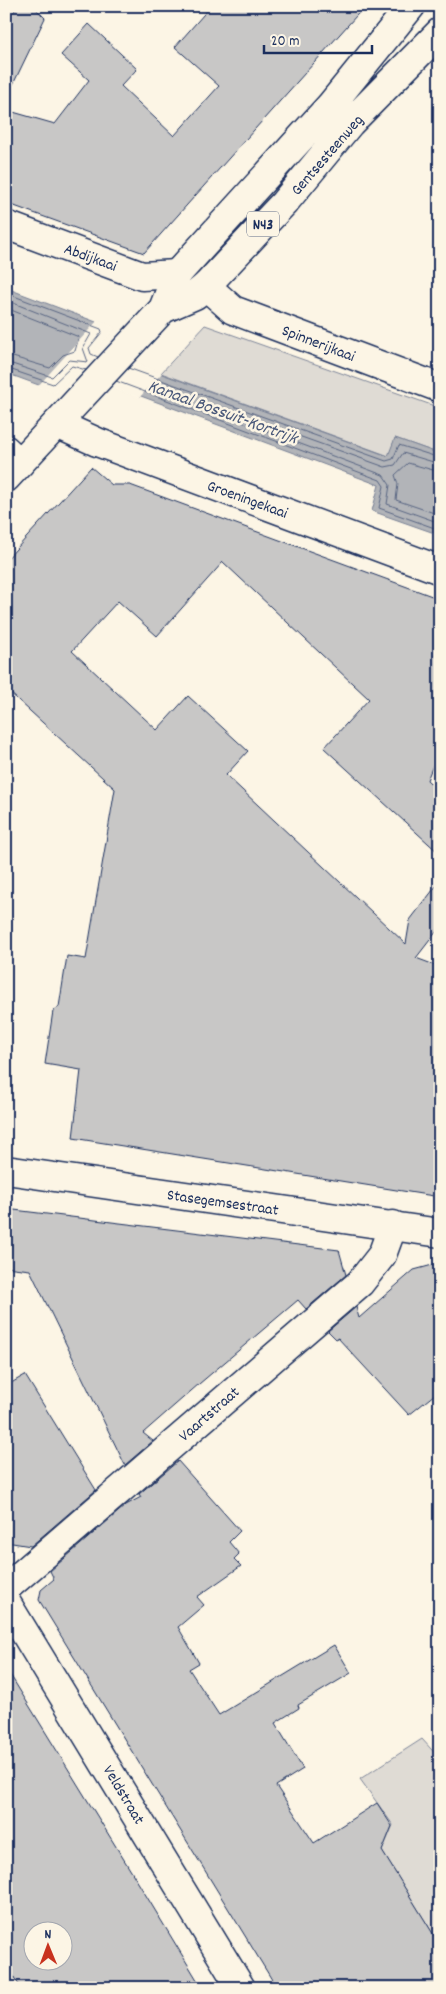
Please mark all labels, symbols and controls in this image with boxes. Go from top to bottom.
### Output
scale bar [264,22,371,54]
text: 20 m [271,31,299,53]
street label: Gentsesteenweg [286,110,370,201]
road number: N43 [247,212,279,236]
street label: Abdijkaai [60,238,120,279]
street label: Spinnerijkaai [278,320,358,369]
water label: Kanaal Bossuit-Kortrijk [144,375,302,453]
street label: Groeningekaai [204,475,291,526]
street label: Stasegemsestraat [165,1184,280,1223]
street label: Vaartstraat [174,1382,245,1448]
street label: Veldstraat [96,1761,150,1829]
north arrow [22,1922,72,1972]
text: N [44,1925,52,1945]

